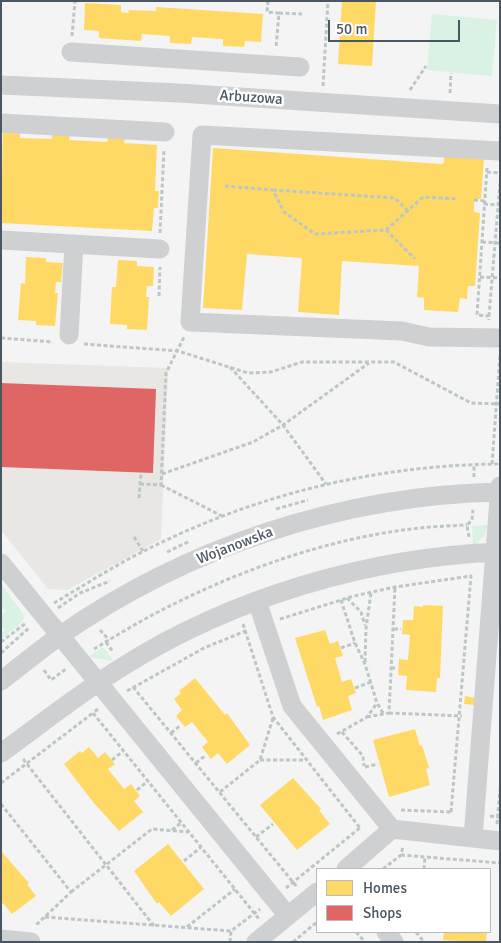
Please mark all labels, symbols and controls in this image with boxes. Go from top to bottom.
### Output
scale bar [331,10,464,42]
text: 50 m [336,20,367,38]
street label: Arbuzowa [219,87,283,109]
street label: Wojanowska [194,523,276,569]
legend [316,868,491,933]
text: Homes [363,879,407,897]
text: Shops [363,904,402,922]

